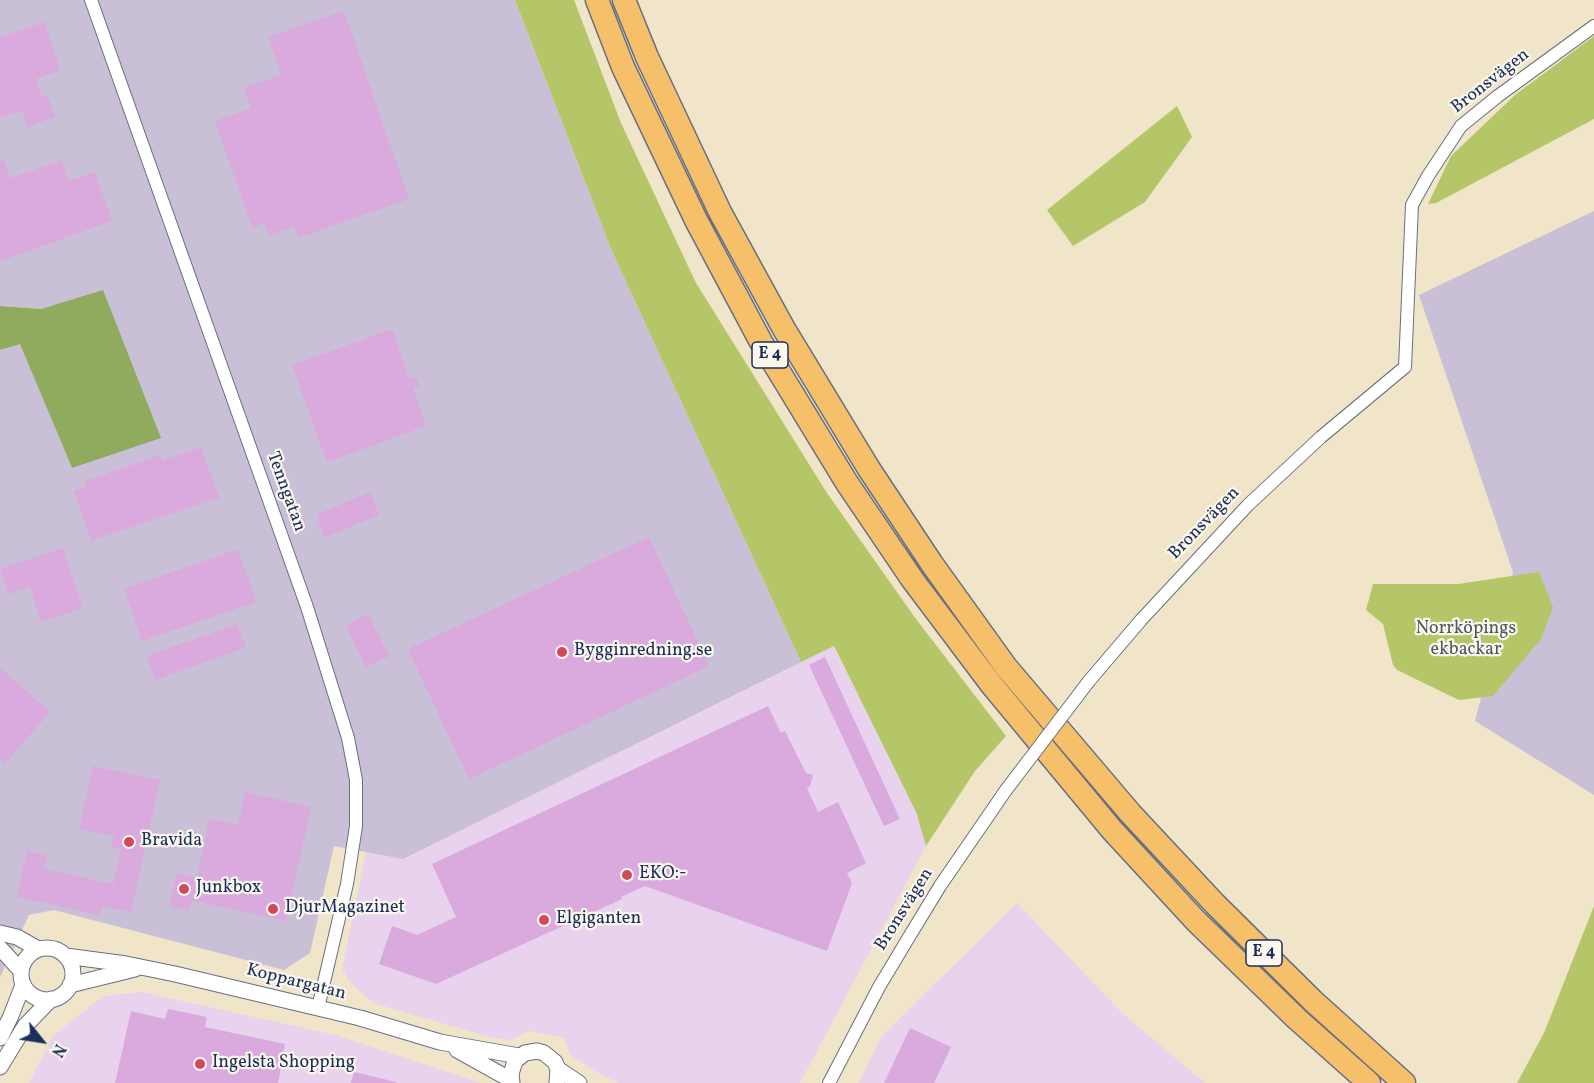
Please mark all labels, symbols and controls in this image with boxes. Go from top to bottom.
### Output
street label: Bronsvägen [1448,45,1534,119]
road number: E 4 [752,342,788,368]
street label: Tenngatan [261,449,309,535]
street label: Bronsvägen [1165,483,1245,565]
park label: Norrköpings ekbackar [1416,619,1516,662]
place label: Bygginredning.se [574,641,712,663]
marker: Bygginredning.se [555,645,569,659]
place label: Bravida [141,831,202,853]
marker: Bravida [122,835,136,849]
place label: EKO:- [639,864,686,886]
street label: Bronsvägen [871,865,939,955]
marker: EKO:- [620,868,634,882]
place label: Junkbox [196,878,261,900]
marker: Junkbox [177,882,191,896]
place label: DjurMagazinet [285,898,405,920]
marker: DjurMagazinet [266,902,280,916]
place label: Elgiganten [556,909,641,931]
marker: Elgiganten [537,913,551,927]
road number: E 4 [1246,940,1282,966]
street label: Koppargatan [244,960,348,1006]
north arrow [12,1011,72,1071]
text: N [45,1039,70,1061]
place label: Ingelsta Shopping [212,1053,355,1075]
marker: Ingelsta Shopping [193,1057,207,1071]

